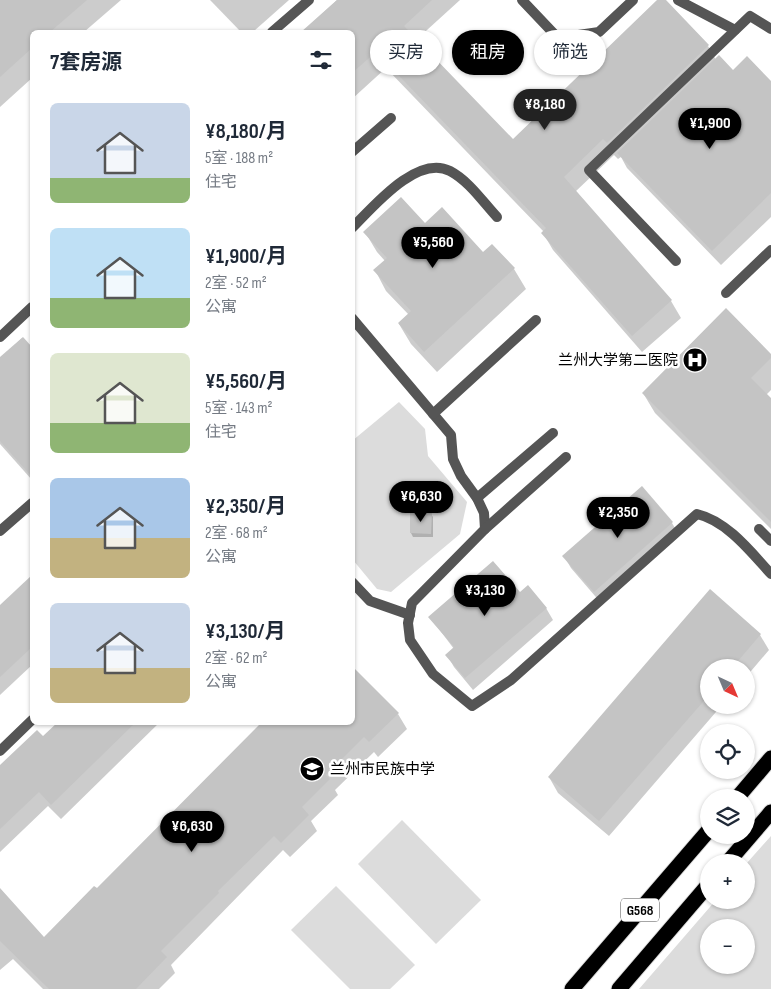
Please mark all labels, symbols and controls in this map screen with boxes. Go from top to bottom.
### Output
chip: 买房 [370,30,442,75]
chip: 租房 [452,30,524,75]
chip: 筛选 [534,30,606,75]
icon: filters [307,46,335,74]
text: 7套房源 [50,50,122,75]
pin: ¥8,180 [504,88,586,131]
text: ¥8,180 [525,95,565,114]
pin: ¥1,900 [669,108,751,150]
text: ¥1,900 [689,114,731,133]
text: ¥8,180/月 [205,119,287,144]
icon: home [90,123,150,183]
text: 5室 · 188 m² [205,149,273,168]
text: 住宅 [205,173,237,192]
pin: ¥5,560 [392,226,474,269]
text: ¥5,560 [412,233,454,252]
text: ¥1,900/月 [205,244,287,269]
icon: home [90,248,150,308]
text: 2室 · 52 m² [205,274,267,293]
text: 公寓 [205,298,237,317]
hospital icon: 兰州大学第二医院 [682,347,708,373]
place label: 兰州大学第二医院 [558,351,678,370]
text: ¥5,560/月 [205,369,287,394]
icon: home [90,373,150,433]
text: 5室 · 143 m² [205,399,273,418]
text: 住宅 [205,423,237,442]
pin: ¥6,630 [380,480,462,523]
text: ¥6,630 [400,487,442,506]
text: ¥2,350/月 [205,494,286,519]
pin: ¥2,350 [577,496,659,539]
icon: home [90,498,150,558]
text: ¥2,350 [598,503,638,522]
text: 2室 · 68 m² [205,524,268,543]
text: 公寓 [205,548,237,567]
pin: ¥3,130 [444,574,526,617]
text: ¥3,130 [465,581,505,600]
text: ¥3,130/月 [205,619,285,644]
icon: home [90,623,150,683]
text: 2室 · 62 m² [205,649,267,668]
north arrow [700,659,755,714]
map controls [700,659,755,974]
text: 公寓 [205,673,237,692]
button: locate [700,724,755,779]
school or university icon: 兰州市民族中学 [299,756,325,782]
place label: 兰州市民族中学 [330,760,435,779]
button: layers [700,789,755,844]
pin: ¥6,630 [151,810,233,853]
text: ¥6,630 [171,817,213,836]
button: + [700,854,755,909]
road number: G568 [621,898,659,922]
button: − [700,919,755,974]

